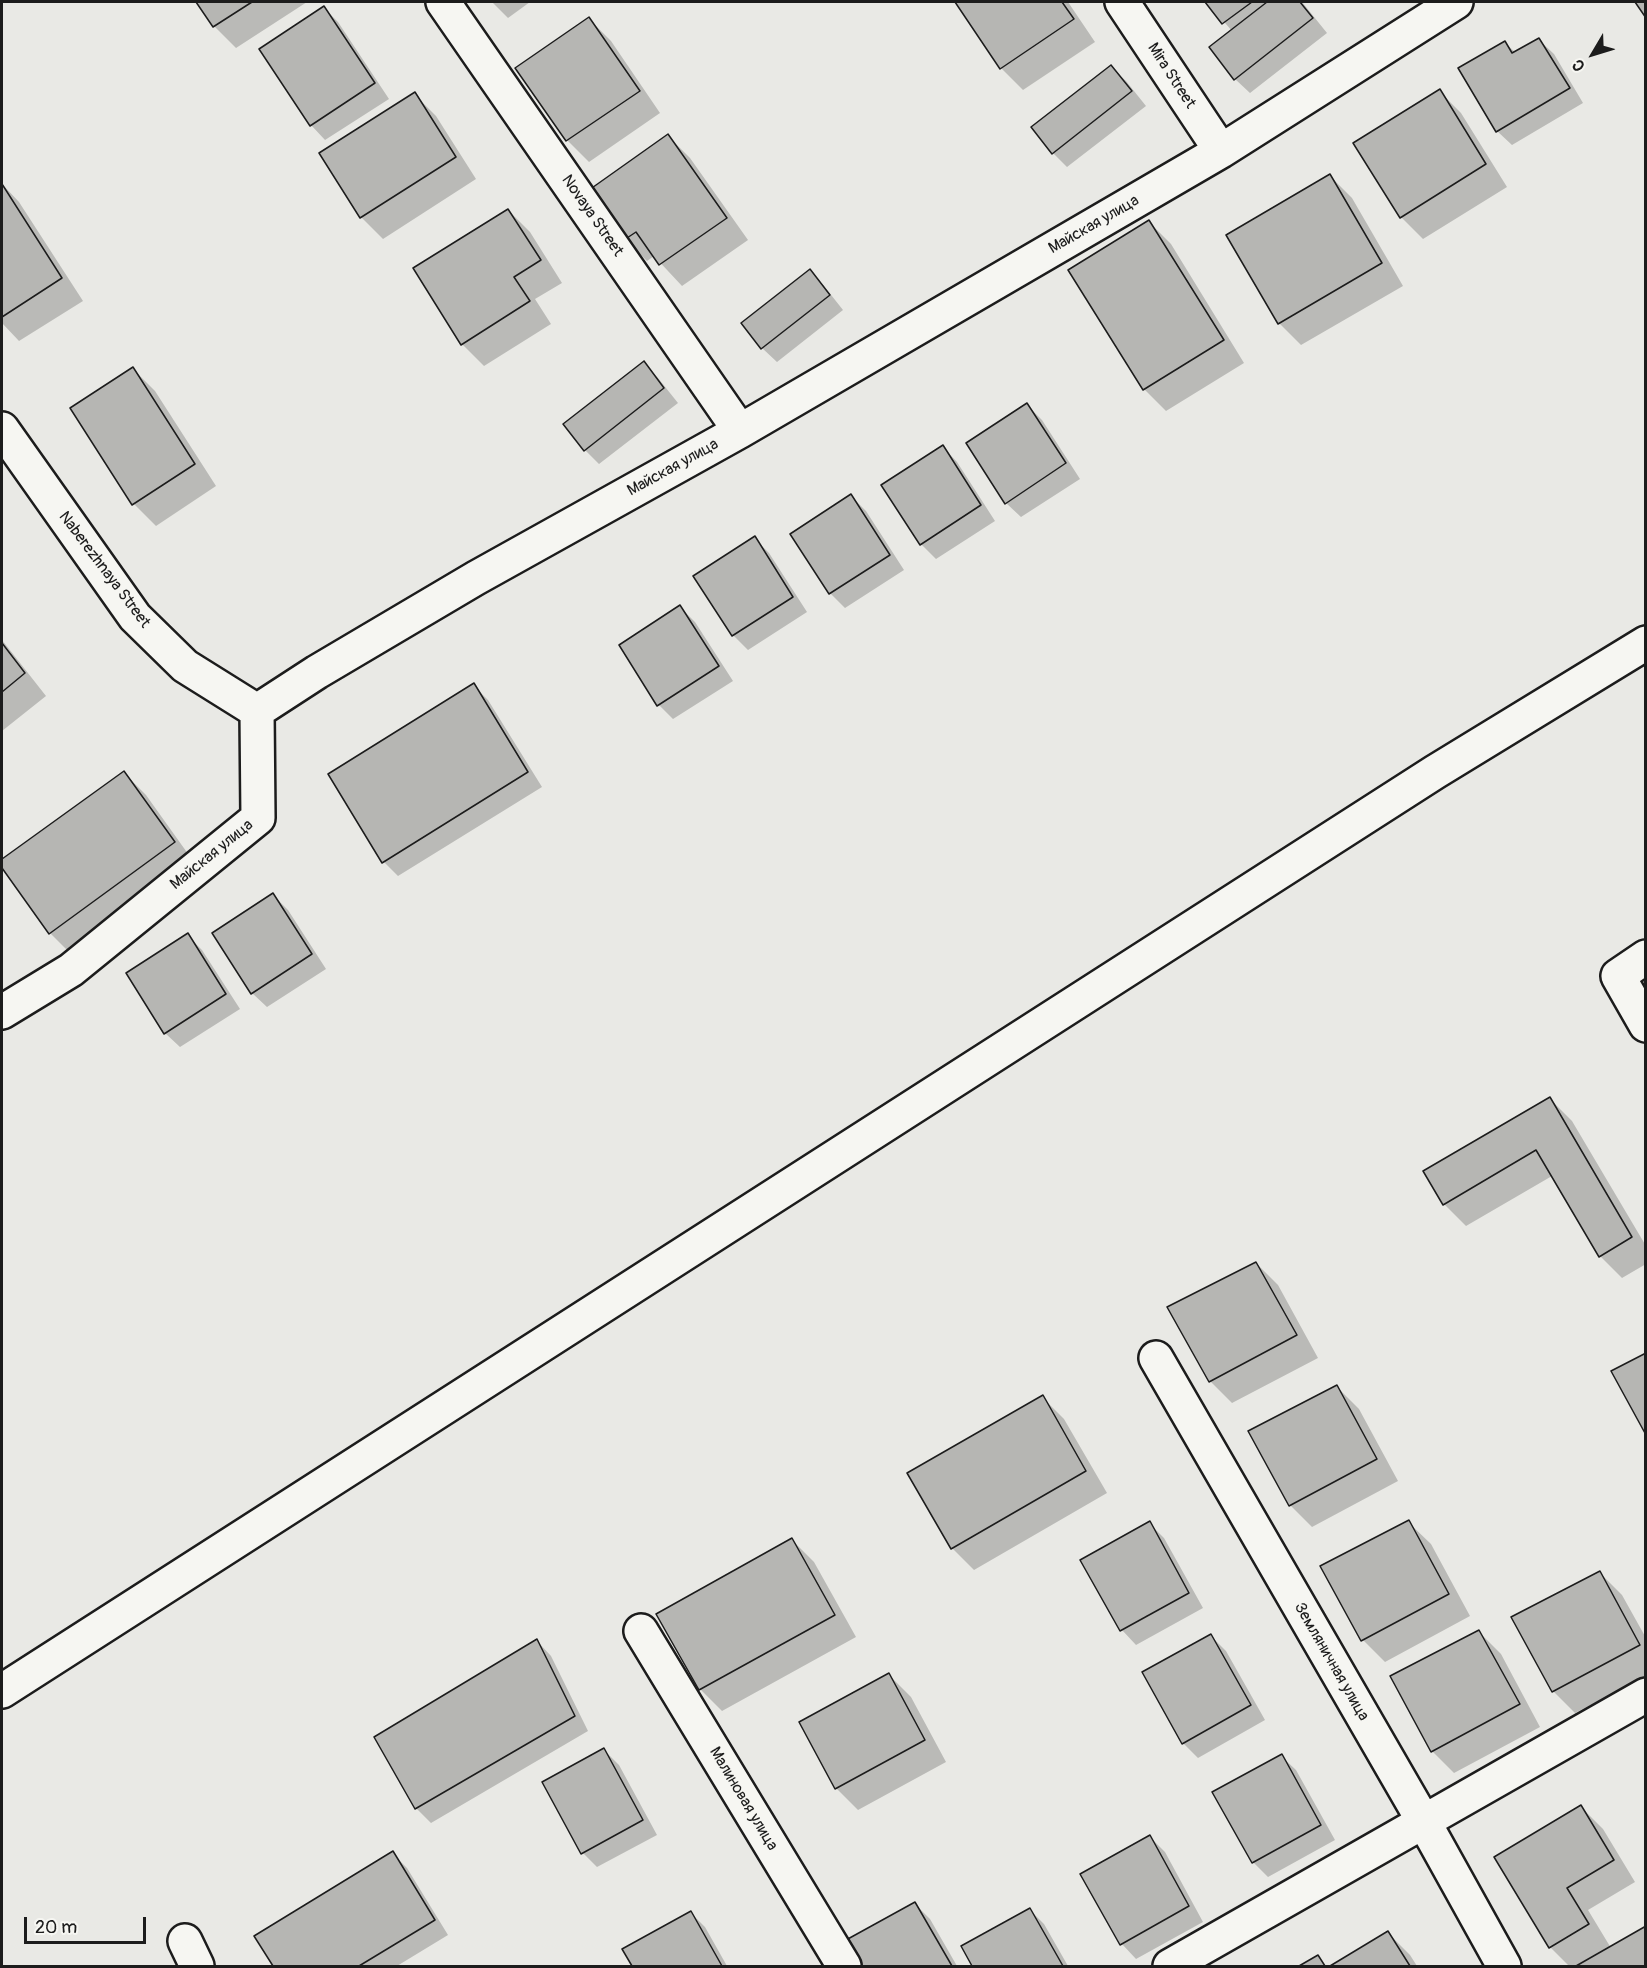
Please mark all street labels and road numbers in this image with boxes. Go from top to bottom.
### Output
street label: Mira Street [1143,40,1199,112]
street label: Novaya Street [557,172,627,260]
street label: Майская улица [1045,191,1143,259]
street label: Майская улица [624,435,722,501]
street label: Naberezhnaya Street [54,508,154,632]
street label: Майская улица [167,816,257,894]
street label: Земляничная улица [1289,1599,1373,1725]
street label: Малиновая улица [705,1744,781,1854]

